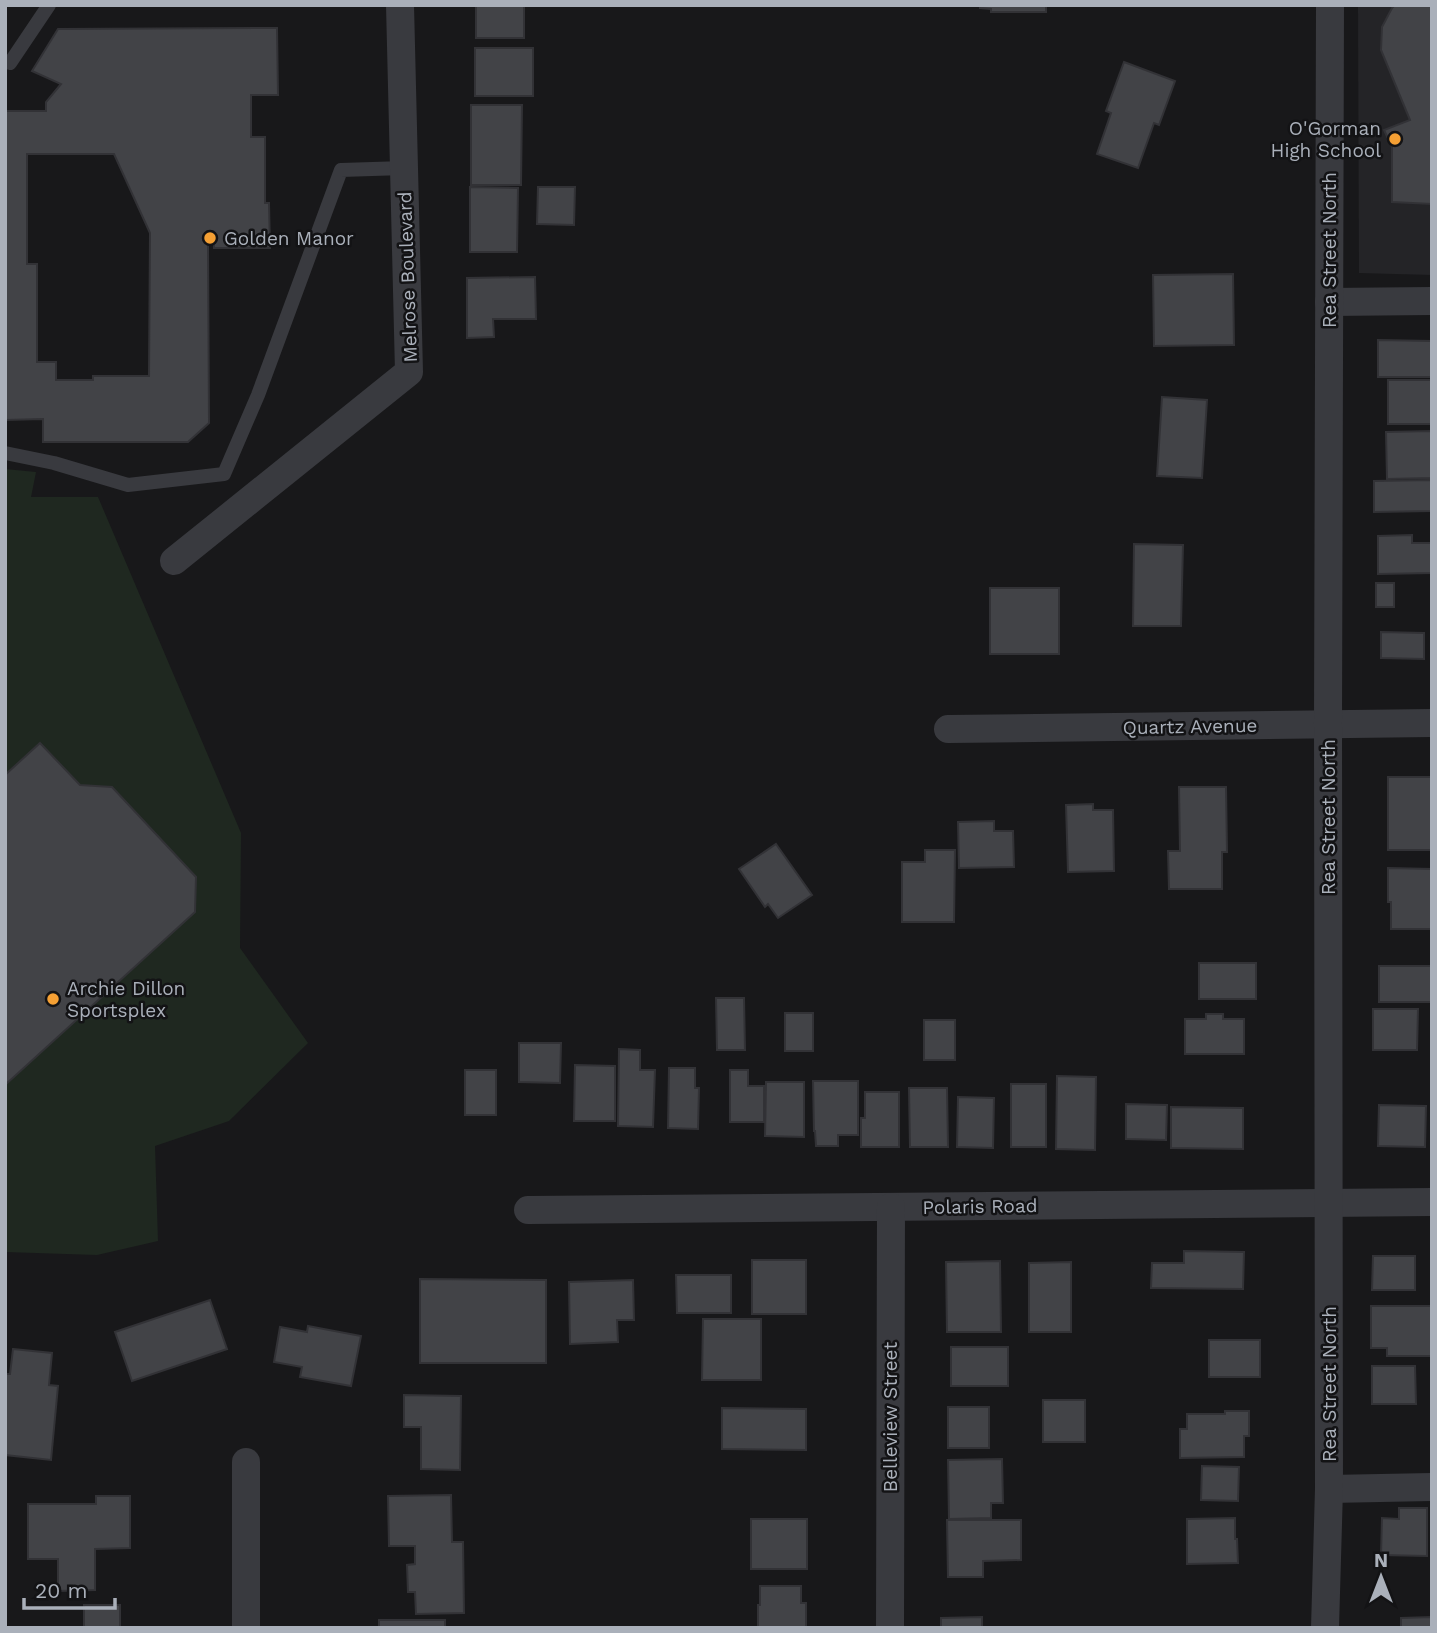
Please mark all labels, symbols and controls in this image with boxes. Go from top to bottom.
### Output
place label: O'Gorman High School [1270,117,1381,162]
marker: O'Gorman High School [1387,131,1403,147]
street label: Rea Street North [1318,172,1341,328]
street label: Melrose Boulevard [393,191,422,363]
place label: Golden Manor [224,227,354,250]
marker: Golden Manor [202,230,218,246]
street label: Quartz Avenue [1122,714,1258,739]
street label: Rea Street North [1317,739,1340,895]
place label: Archie Dillon Sportsplex [67,977,185,1022]
marker: Archie Dillon Sportsplex [45,991,61,1007]
street label: Polaris Road [922,1194,1038,1219]
street label: Rea Street North [1318,1306,1341,1462]
street label: Belleview Street [879,1342,902,1492]
north arrow [1346,1542,1416,1612]
text: N [1374,1549,1388,1572]
scale bar [24,1566,116,1610]
text: 20 m [35,1578,87,1603]

